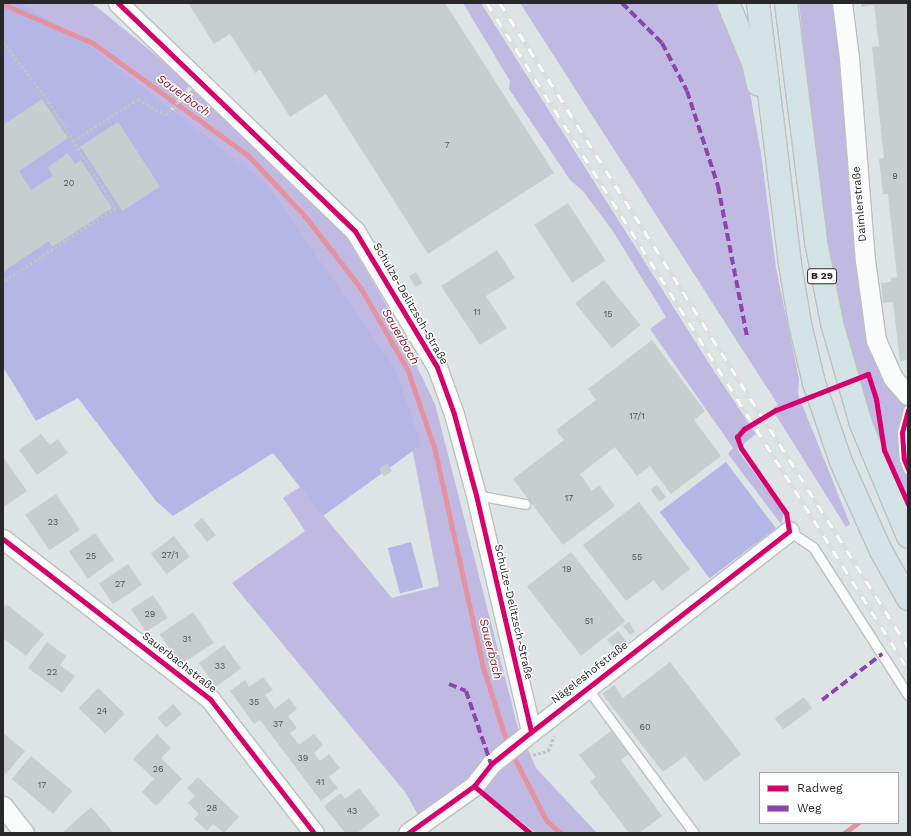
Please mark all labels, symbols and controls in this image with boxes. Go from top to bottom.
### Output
water label: Sauerbach [154,72,212,120]
house number: 7 [444,140,450,150]
street label: Daimlerstraße [850,166,870,242]
house number: 9 [892,171,898,181]
house number: 20 [64,178,74,188]
street label: Schulze-Delitzsch-Straße [370,241,450,367]
road number: B 29 [807,268,837,284]
water label: Sauerbach [378,306,422,368]
house number: 11 [473,307,481,317]
house number: 15 [604,309,612,319]
house number: 17/1 [629,411,645,421]
house number: 17 [565,493,573,503]
house number: 23 [48,517,58,527]
street label: Schulze-Delitzsch-Straße [491,543,535,681]
house number: 27/1 [161,550,179,560]
house number: 25 [86,551,96,561]
house number: 55 [632,552,642,562]
house number: 19 [562,564,572,574]
house number: 27 [115,579,125,589]
house number: 29 [145,609,155,619]
house number: 51 [585,616,593,626]
water label: Sauerbach [475,617,505,681]
street label: Sauerbachstraße [139,630,219,696]
house number: 31 [183,634,191,644]
street label: Nägeleshofstraße [549,639,631,707]
house number: 33 [215,661,225,671]
house number: 22 [47,667,57,677]
house number: 35 [249,697,259,707]
house number: 24 [97,706,107,716]
house number: 37 [273,719,283,729]
house number: 60 [639,722,651,732]
house number: 39 [298,753,308,763]
house number: 26 [153,764,163,774]
legend [759,772,899,824]
house number: 41 [316,777,324,787]
house number: 17 [38,780,46,790]
text: Radweg [797,781,842,795]
text: Weg [797,801,821,815]
house number: 28 [207,803,217,813]
house number: 43 [347,806,357,816]

